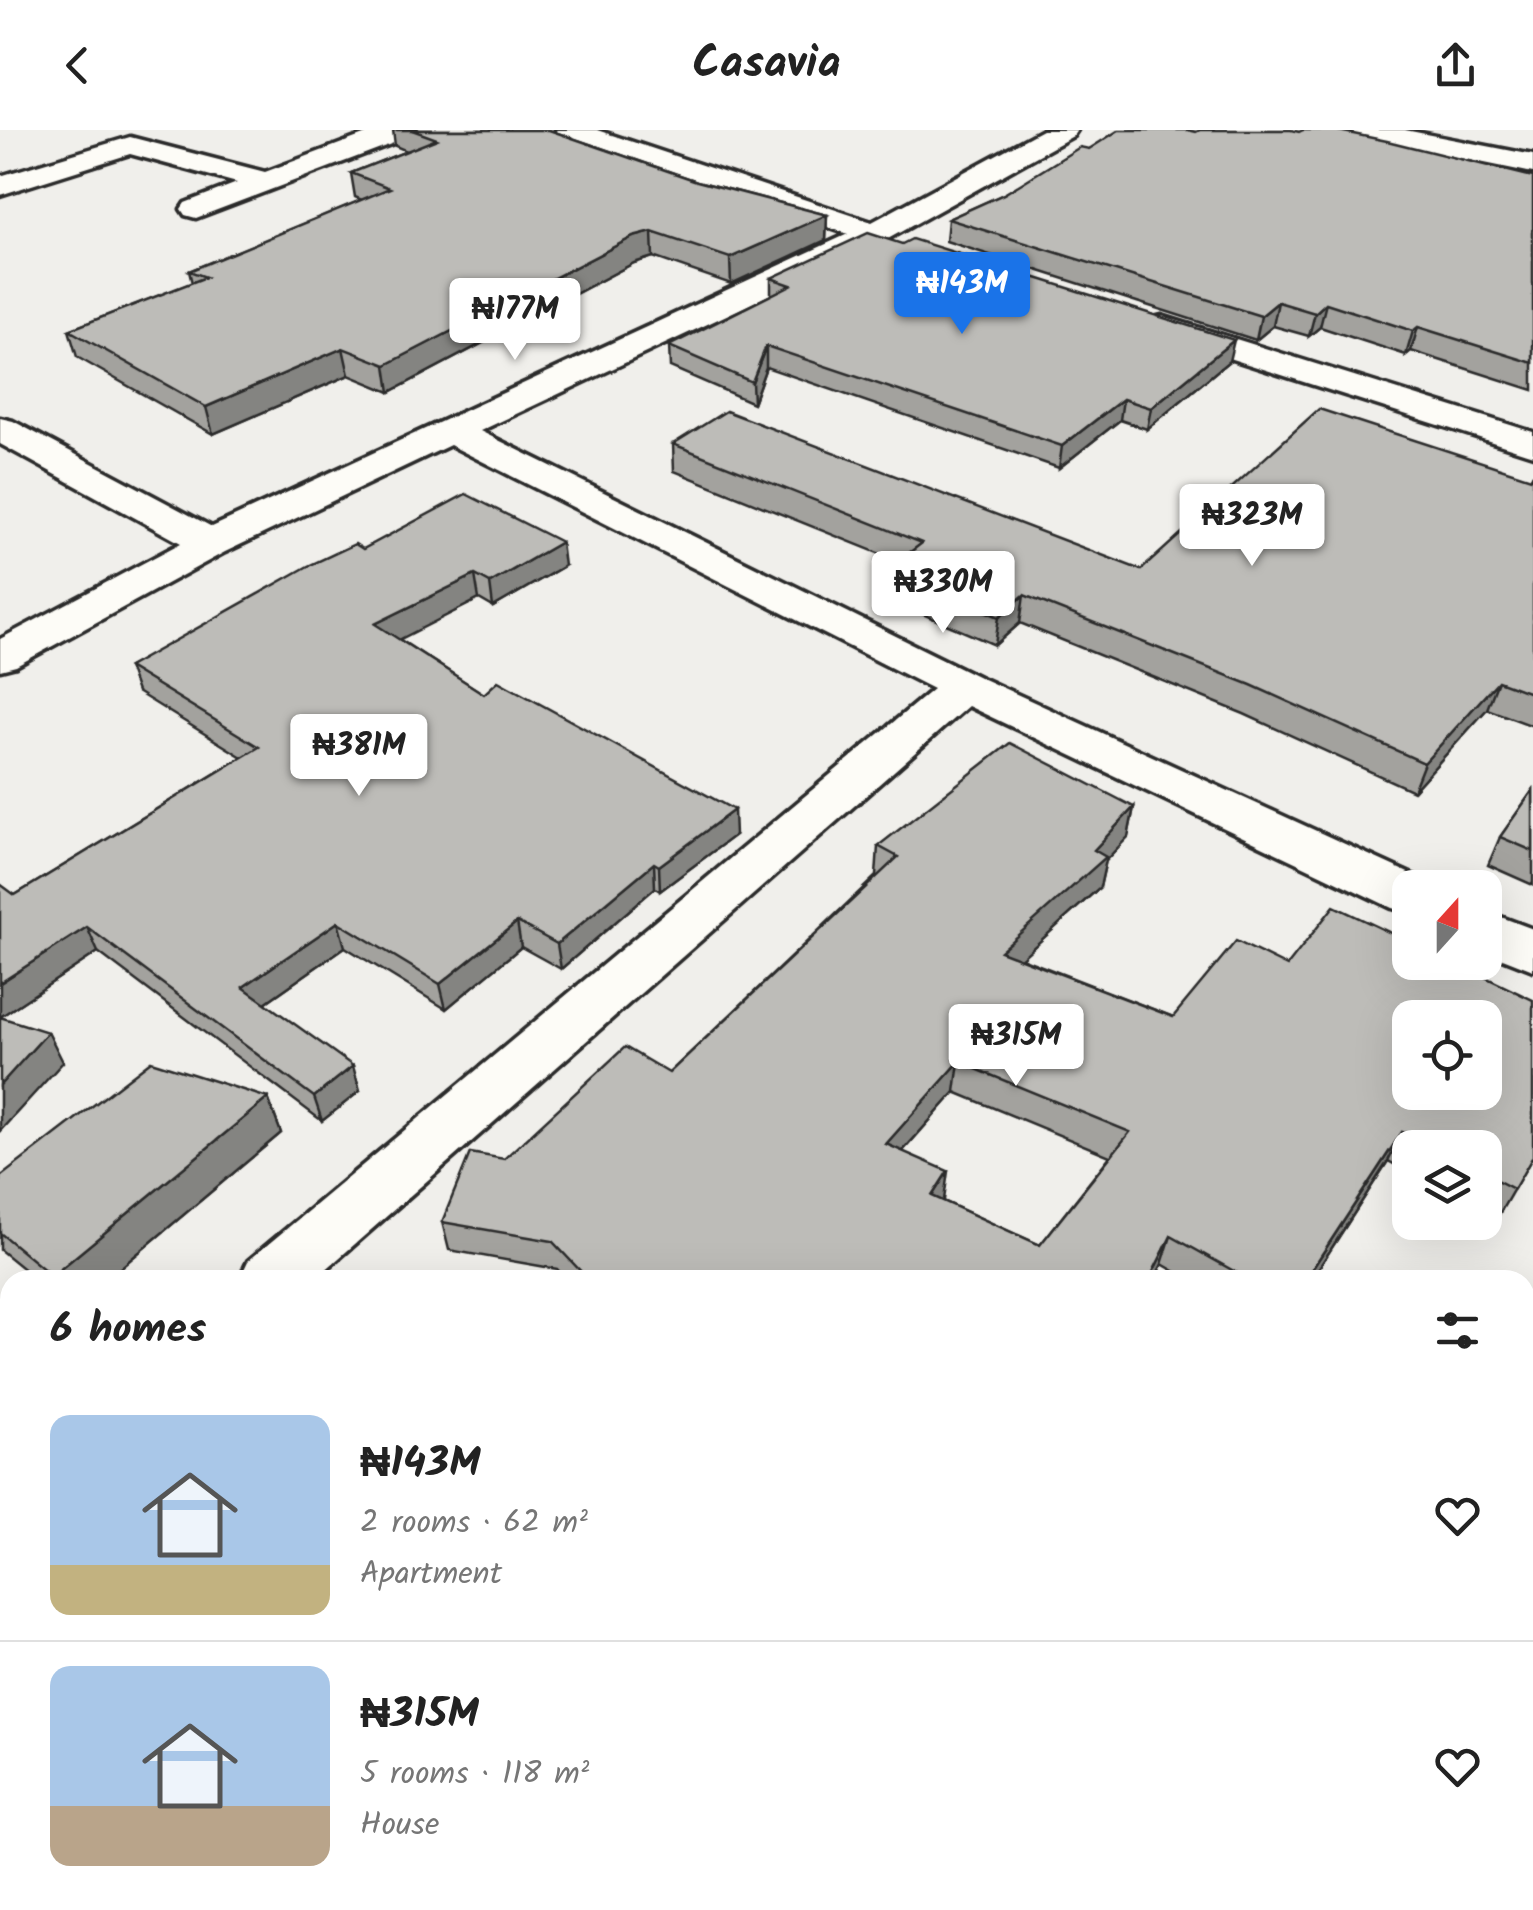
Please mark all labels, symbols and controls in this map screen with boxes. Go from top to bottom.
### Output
text: Casavia [692,29,841,101]
icon: back [50,38,105,93]
icon: share [1428,38,1483,93]
pin: ₦143M [892,252,1032,337]
text: ₦143M [916,259,1008,310]
pin: ₦177M [445,278,585,363]
text: ₦177M [471,285,559,336]
pin: ₦323M [1182,484,1322,569]
text: ₦323M [1202,491,1302,542]
pin: ₦330M [873,551,1013,636]
text: ₦330M [894,558,992,609]
pin: ₦381M [289,714,429,799]
text: ₦381M [312,721,406,772]
north arrow [1392,870,1502,980]
map controls [1392,870,1502,1240]
button: locate [1392,1000,1502,1110]
pin: ₦315M [946,1004,1086,1089]
text: ₦315M [971,1011,1061,1062]
button: layers [1392,1130,1502,1240]
text: 6 homes [50,1297,206,1364]
icon: filters [1430,1303,1485,1358]
text: ₦143M [360,1431,481,1498]
icon: home [130,1455,250,1575]
icon: heart [1430,1488,1485,1543]
text: 2 rooms · 62 m² [360,1498,588,1549]
text: Apartment [360,1549,502,1600]
text: ₦315M [360,1682,479,1749]
icon: home [130,1706,250,1826]
icon: heart [1430,1739,1485,1794]
text: 5 rooms · 118 m² [360,1749,589,1800]
text: House [360,1800,439,1851]

